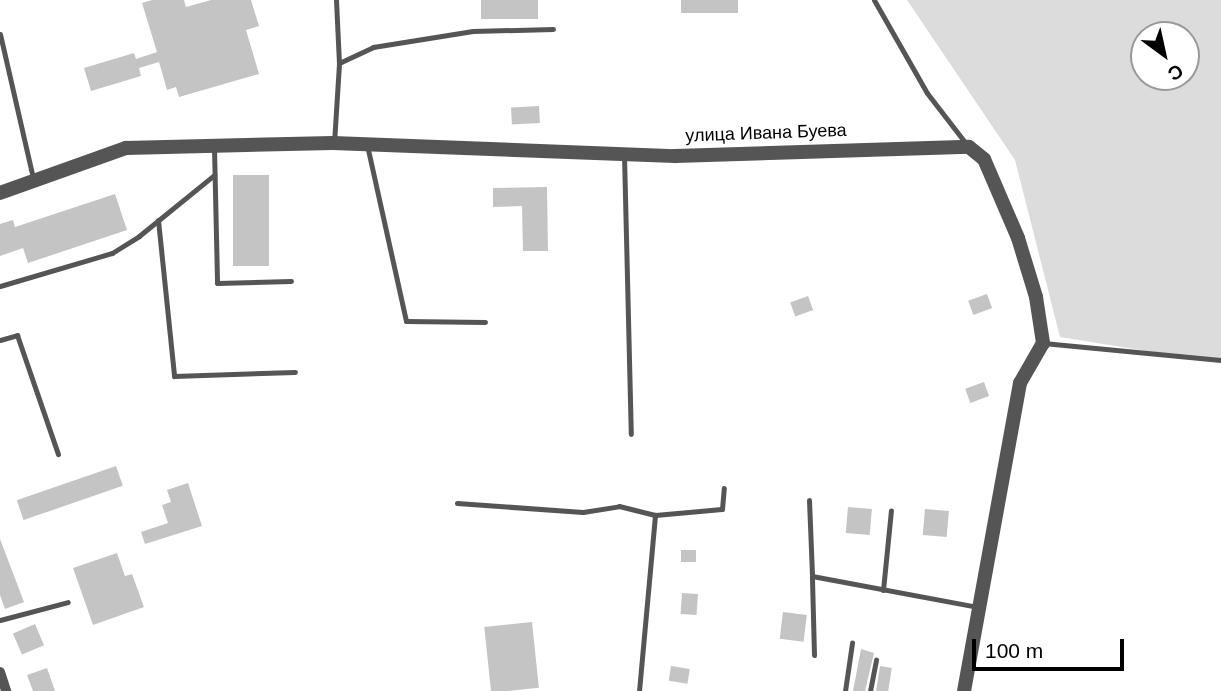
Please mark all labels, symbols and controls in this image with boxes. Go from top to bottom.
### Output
north arrow [1130,21,1200,91]
text: С [1164,60,1187,85]
street label: улица Ивана Буева [685,119,847,147]
scale bar [976,624,1128,668]
text: 100 m [985,639,1043,662]

